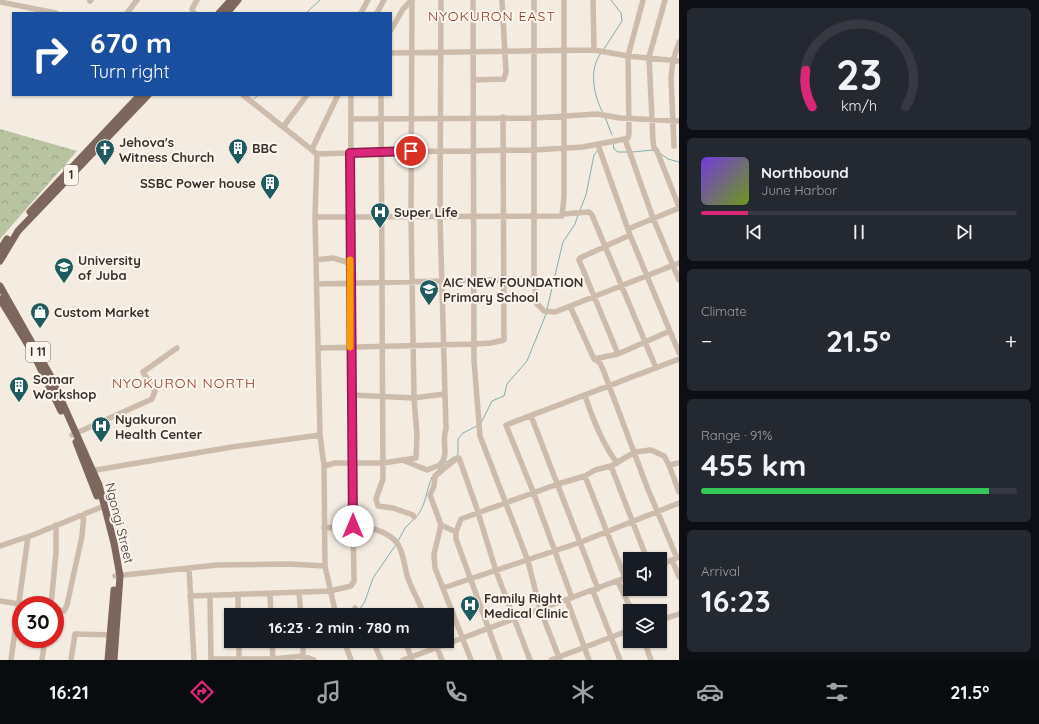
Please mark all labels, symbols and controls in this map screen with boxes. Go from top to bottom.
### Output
district label: NYOKURON EAST [428,7,556,25]
text: 670 m [90,25,172,60]
icon: right [24,28,76,80]
text: 23 [836,48,882,100]
text: Turn right [90,60,170,83]
text: km/h [841,97,877,115]
place label: Jehova's Witness Church [119,134,214,165]
pin [394,134,428,168]
building icon: BBC [227,137,249,165]
church icon: Jehova's Witness Church [94,138,116,166]
place label: BBC [252,140,277,156]
icon: arrive [400,140,422,162]
text: Northbound [761,163,849,182]
road number: 1 [64,165,78,185]
building icon: SSBC Power house [259,172,281,200]
place label: SSBC Power house [140,175,256,191]
text: June Harbor [761,182,837,198]
hospital icon: Super Life [369,201,391,229]
place label: Super Life [394,204,458,220]
icon: previous [743,221,765,243]
icon: pause [848,221,870,243]
icon: next [953,221,975,243]
place label: University of Juba [78,252,141,283]
school or university icon: University of Juba [53,256,75,284]
place label: AIC NEW FOUNDATION Primary School [443,274,583,305]
school or university icon: AIC NEW FOUNDATION Primary School [418,278,440,306]
shop icon: Custom Market [29,301,51,329]
text: Climate [701,303,747,319]
place label: Custom Market [54,304,150,320]
text: 21.5° [826,322,891,360]
text: − [701,327,712,355]
text: + [1005,327,1017,355]
road number: I 11 [26,342,50,362]
place label: Somar Workshop [33,371,96,402]
district label: NYOKURON NORTH [112,374,256,392]
building icon: Somar Workshop [8,375,30,403]
place label: Nyakuron Health Center [115,411,203,442]
hospital icon: Nyakuron Health Center [90,415,112,443]
text: Range · 91% [701,427,772,443]
text: 455 km [701,446,806,484]
street label: Ngongi Street [102,481,138,565]
position arrow [332,505,374,547]
map controls [623,552,667,648]
button: sound [623,552,667,596]
text: Arrival [701,563,740,579]
text: 16:23 [701,582,771,620]
place label: Family Right Medical Clinic [484,590,568,621]
hospital icon: Family Right Medical Clinic [459,594,481,622]
speed limit sign: 30 [12,596,64,648]
button: layers [623,604,667,648]
text: 16:23 · 2 min · 780 m [268,618,410,637]
icon: directions [188,678,216,706]
icon: music [315,678,343,706]
icon: phone [442,678,470,706]
icon: climate [569,678,597,706]
icon: car [696,678,724,706]
icon: filters [823,678,851,706]
text: 16:21 [50,681,89,704]
text: 21.5° [950,681,989,704]

